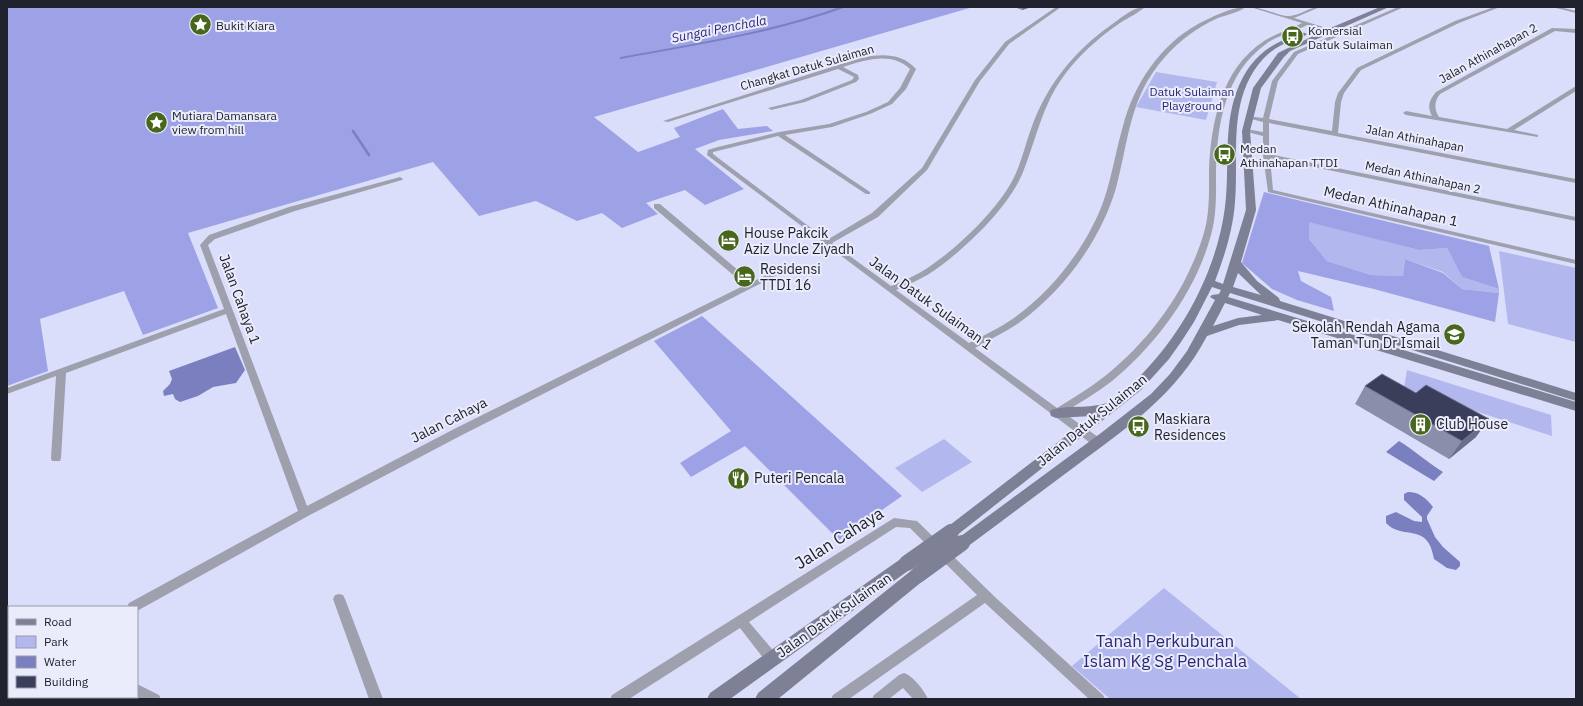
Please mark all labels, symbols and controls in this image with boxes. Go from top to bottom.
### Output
water label: Sungai Penchala [670,11,768,47]
place icon: Bukit Kiara [188,12,214,38]
place label: Bukit Kiara [216,18,275,33]
street label: Jalan Athinahapan 2 [1436,20,1540,86]
place label: Komersial Datuk Sulaiman [1308,23,1393,52]
bus stop icon: Komersial Datuk Sulaiman [1279,24,1305,50]
street label: Changkat Datuk Sulaiman [738,41,876,93]
park label: Datuk Sulaiman Playground [1150,84,1234,113]
place label: Mutiara Damansara view from hill [172,108,278,137]
place icon: Mutiara Damansara view from hill [144,109,170,135]
street label: Jalan Athinahapan [1364,121,1466,155]
place label: Medan Athinahapan TTDI [1240,141,1338,170]
bus stop icon: Medan Athinahapan TTDI [1211,142,1237,168]
street label: Medan Athinahapan 2 [1364,157,1482,197]
street label: Medan Athinahapan 1 [1322,182,1460,230]
place label: House Pakcik Aziz Uncle Ziyadh [744,224,854,258]
hotel icon: House Pakcik Aziz Uncle Ziyadh [715,228,741,254]
street label: Jalan Cahaya 1 [215,251,265,347]
street label: Jalan Datuk Sulaiman 1 [866,252,996,354]
place label: Residensi TTDI 16 [760,260,821,294]
hotel icon: Residensi TTDI 16 [732,264,758,290]
place label: Sekolah Rendah Agama Taman Tun Dr Ismail [1292,318,1441,352]
school or university icon: Sekolah Rendah Agama Taman Tun Dr Ismail [1442,322,1468,348]
street label: Jalan Datuk Sulaiman [1033,370,1151,470]
street label: Jalan Cahaya [408,393,491,447]
place label: Maskiara Residences [1154,410,1226,444]
building icon: Club House [1408,411,1434,437]
bus stop icon: Maskiara Residences [1126,414,1152,440]
place label: Club House [1436,415,1508,433]
restaurant icon: Puteri Pencala [726,465,752,491]
place label: Puteri Pencala [754,469,845,487]
street label: Jalan Cahaya [790,502,888,574]
street label: Jalan Datuk Sulaiman [773,569,895,661]
legend [8,606,138,698]
text: Road [44,614,72,629]
park label: Tanah Perkuburan Islam Kg Sg Penchala [1083,630,1247,672]
text: Park [44,634,69,649]
text: Water [44,654,77,669]
text: Building [44,674,89,689]

